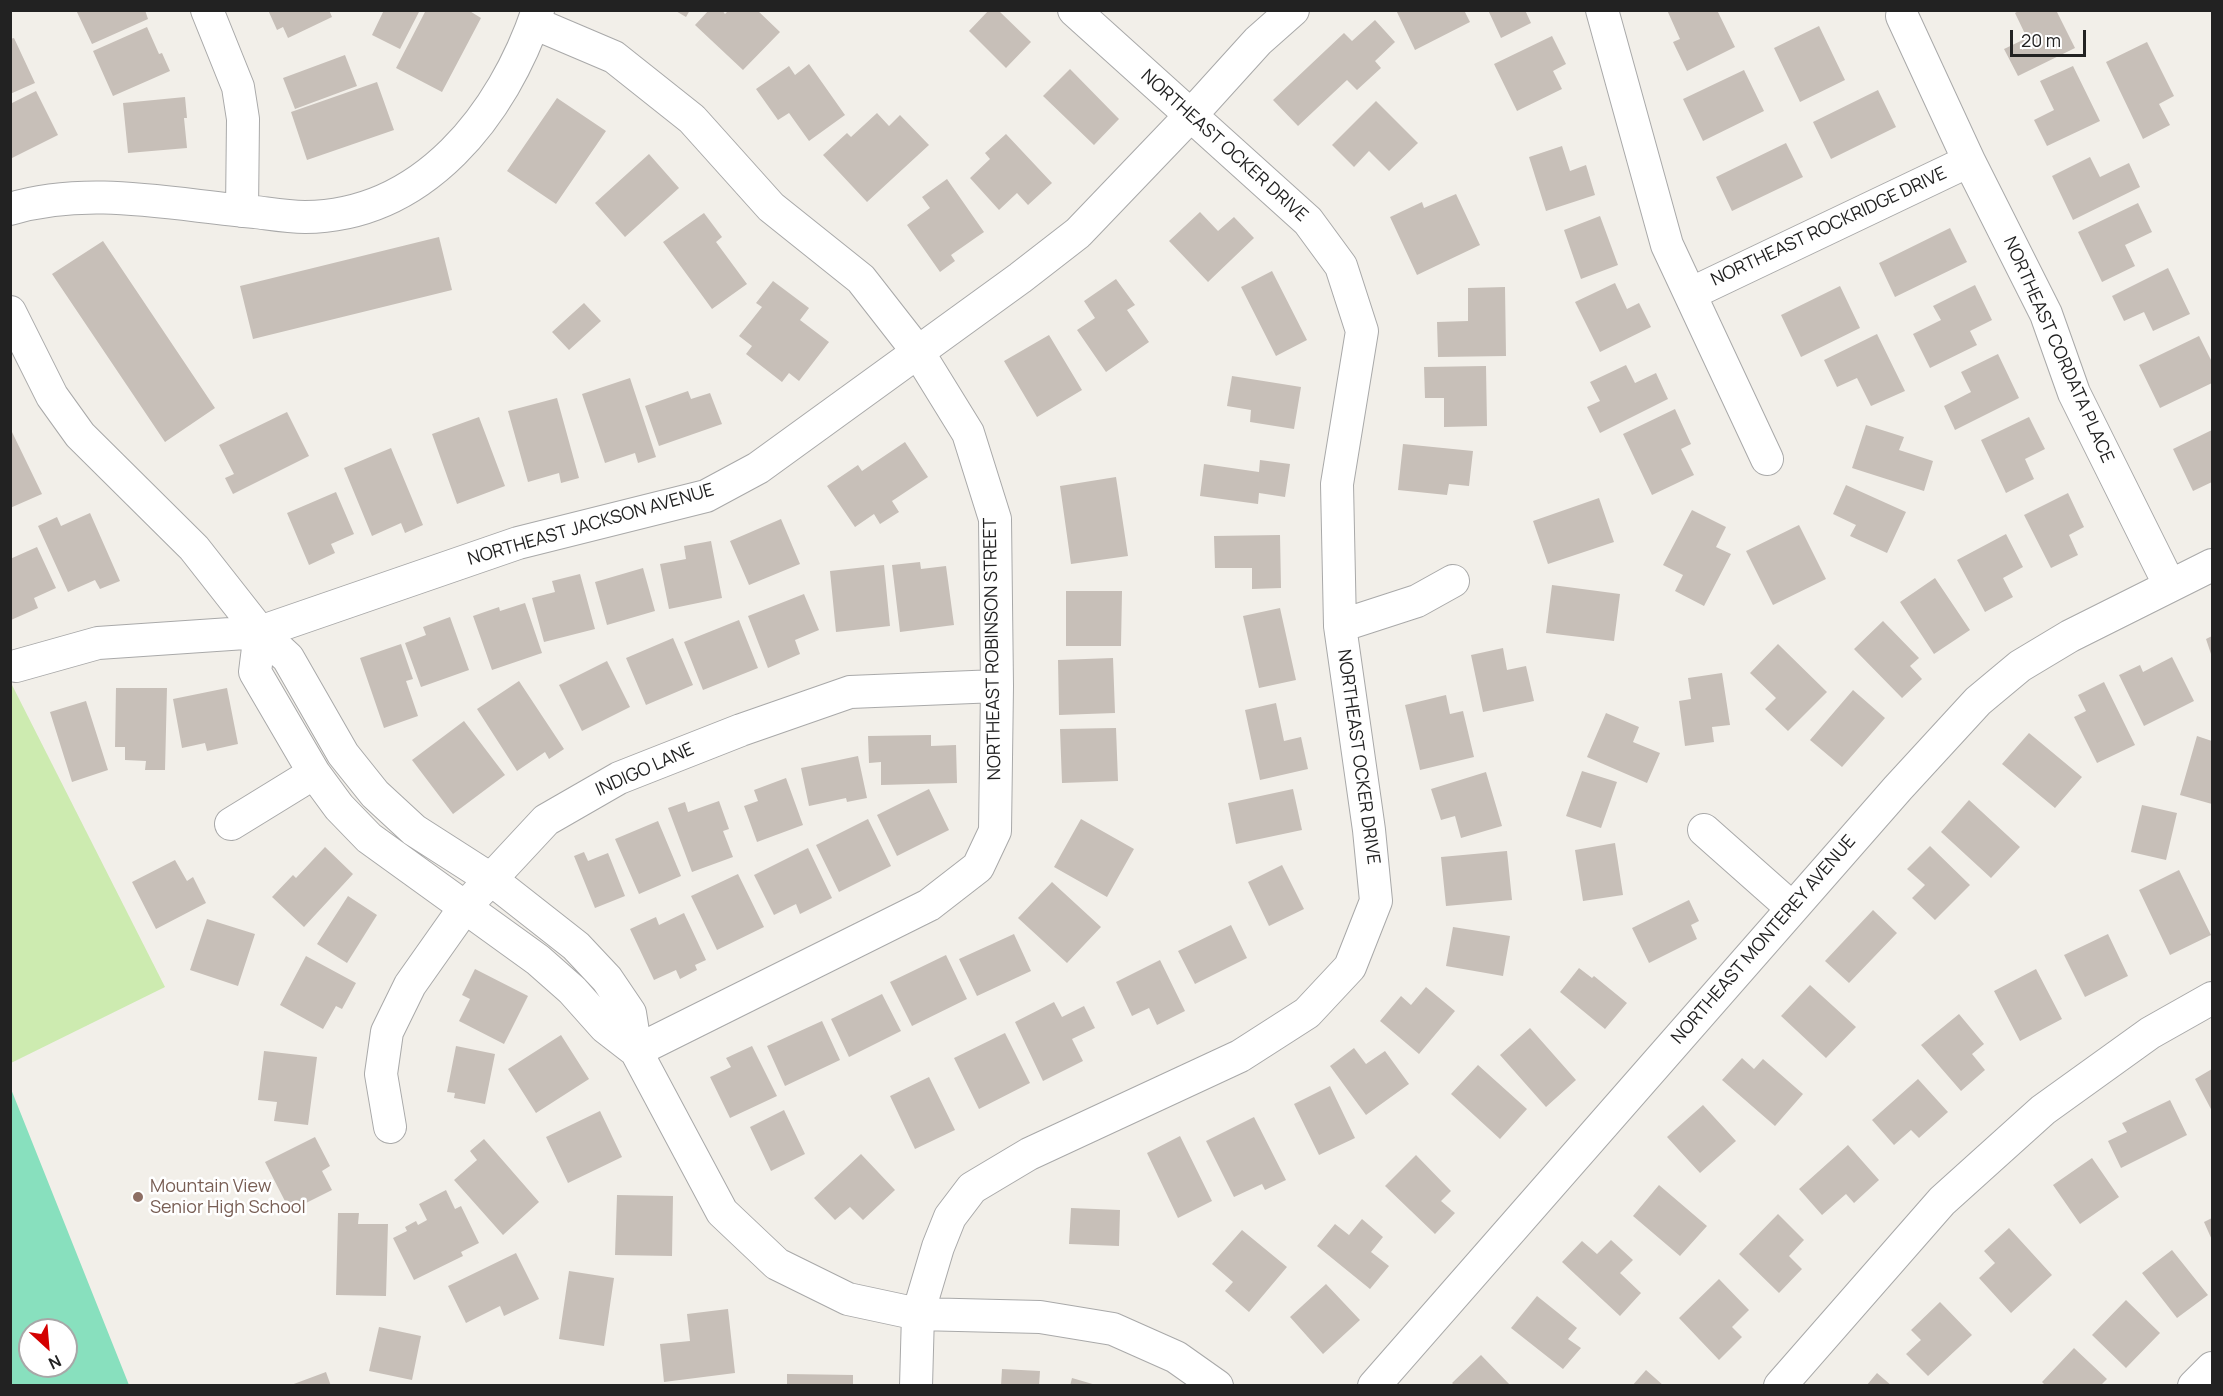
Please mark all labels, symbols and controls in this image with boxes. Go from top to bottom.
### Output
scale bar [2013,18,2090,56]
text: 20 m [2021,28,2061,52]
street label: NORTHEAST OCKER DRIVE [1136,65,1312,227]
street label: NORTHEAST ROCKRIDGE DRIVE [1708,163,1950,291]
street label: NORTHEAST CORDATA PLACE [1998,234,2118,466]
street label: NORTHEAST JACKSON AVENUE [465,479,717,571]
street label: NORTHEAST ROBINSON STREET [980,517,1006,781]
street label: NORTHEAST OCKER DRIVE [1332,648,1384,866]
street label: INDIGO LANE [593,739,697,801]
street label: NORTHEAST MONTEREY AVENUE [1667,831,1861,1049]
place label: Mountain View Senior High School [150,1176,306,1218]
marker: Mountain View Senior High School [131,1190,145,1204]
north arrow [18,1318,78,1378]
text: N [45,1350,65,1375]

